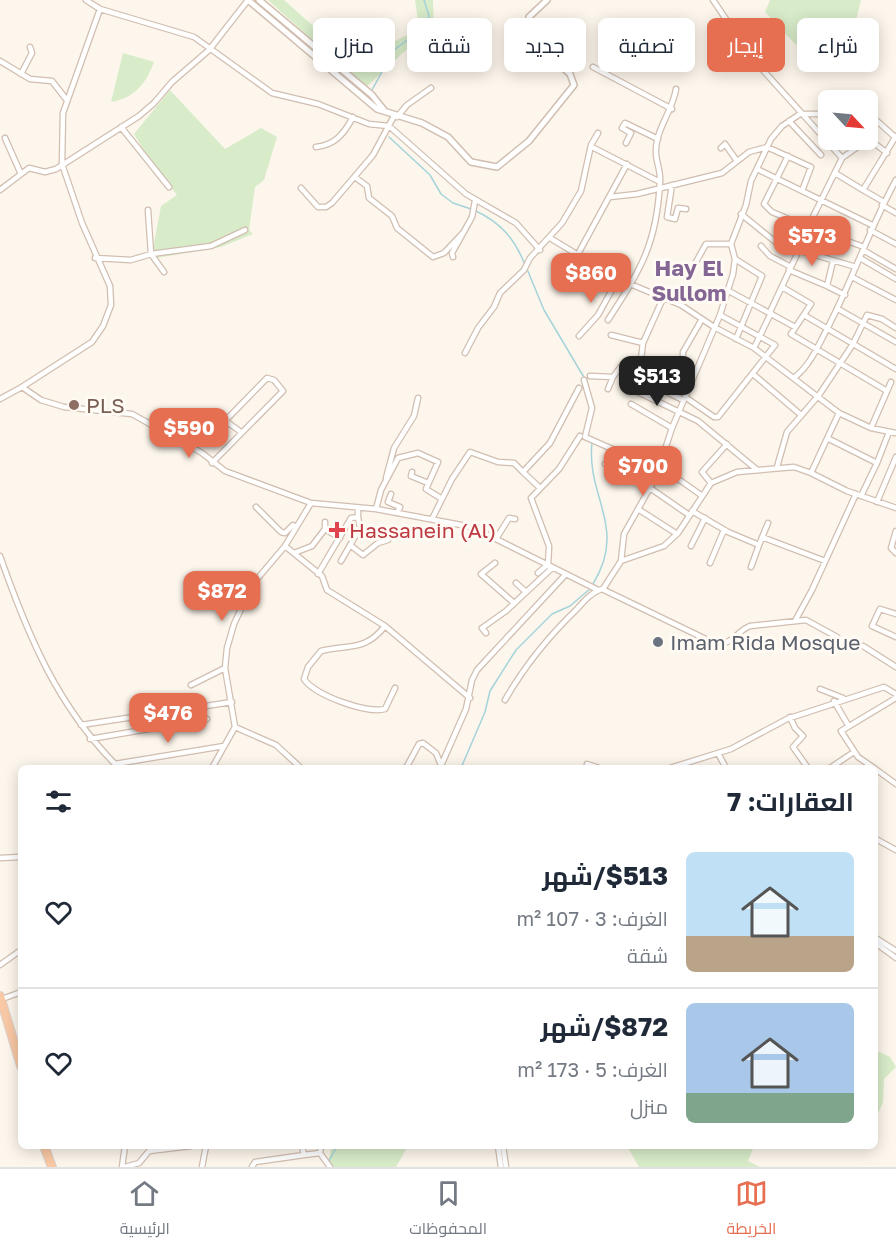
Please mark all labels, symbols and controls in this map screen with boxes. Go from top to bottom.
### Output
chip: منزل [313,18,395,72]
chip: شقة [407,18,492,72]
chip: جديد [504,18,586,72]
chip: تصفية [598,18,695,72]
chip: إيجار [707,18,785,72]
chip: شراء [797,18,879,72]
north arrow [818,90,878,150]
map controls [818,90,878,150]
pin: $573 [776,216,848,267]
text: $573 [788,223,836,247]
pin: $860 [555,253,627,304]
district label: Hay El Sullom [652,254,726,306]
text: $860 [565,260,617,284]
pin: $513 [621,356,693,407]
text: $513 [633,363,681,387]
place label: PLS [86,392,125,418]
marker: PLS [67,398,81,412]
pin: $590 [153,408,225,459]
text: $590 [163,415,215,439]
pin: $700 [607,446,679,497]
text: $700 [618,453,668,477]
place label: Hassanein (Al) [349,517,496,543]
marker: Hassanein (Al) [330,523,344,537]
pin: $872 [186,571,258,622]
text: $872 [197,578,247,602]
place label: Imam Rida Mosque [670,629,860,655]
marker: Imam Rida Mosque [651,635,665,649]
pin: $476 [132,693,204,744]
text: $476 [143,700,193,724]
icon: filters [42,785,75,818]
text: العقارات: 7 [727,786,854,817]
text: $513/شهر [542,860,668,891]
icon: home [734,876,806,948]
icon: heart [42,896,75,929]
text: الغرف: 3 · 107 m² [516,906,668,930]
text: شقة [627,943,668,967]
text: $872/شهر [541,1011,668,1042]
icon: home [734,1027,806,1099]
icon: heart [42,1047,75,1080]
text: الغرف: 5 · 173 m² [517,1057,668,1081]
text: منزل [630,1094,668,1118]
tab: الرئيسية [120,1177,170,1243]
tab: المحفوظات [409,1177,487,1243]
tab: الخريطة [726,1177,776,1243]

